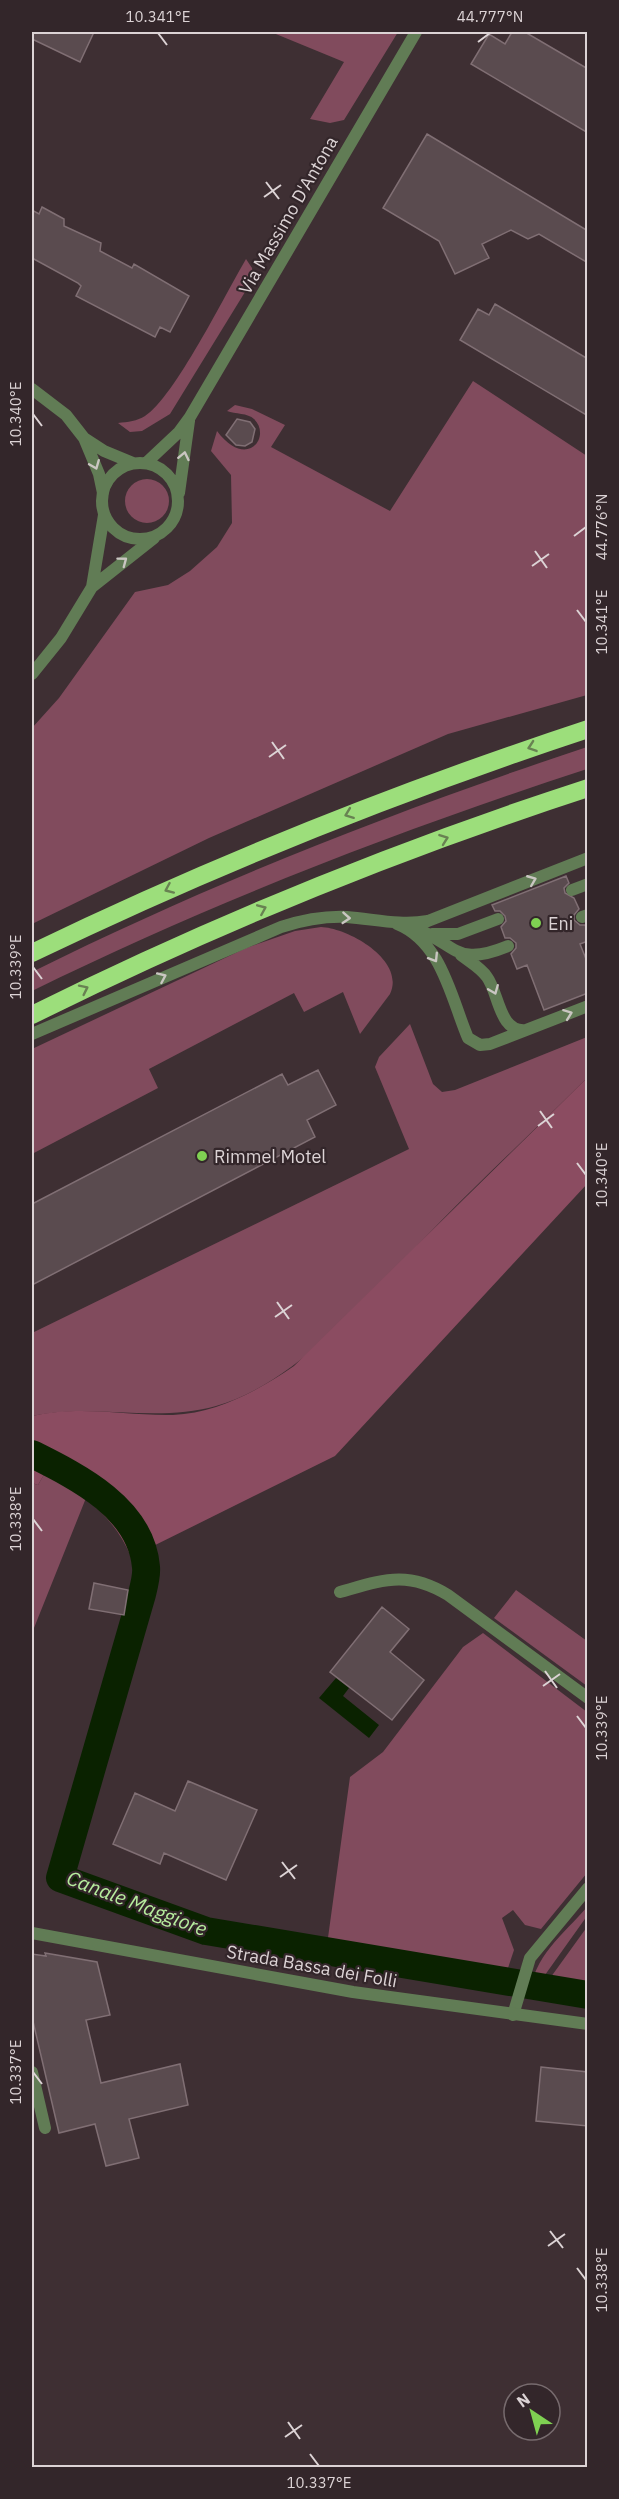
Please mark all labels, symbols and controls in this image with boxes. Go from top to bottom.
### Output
text: 10.341°E [126,7,190,26]
text: 44.777°N [457,7,523,26]
street label: Via Massimo D'Antona [233,131,343,298]
text: 10.340°E [6,382,25,446]
one-way arrow [177,452,190,462]
one-way arrow [88,459,100,470]
text: 44.776°N [592,494,611,560]
one-way arrow [117,557,128,568]
text: 10.341°E [592,590,611,654]
one-way arrow [527,740,538,753]
one-way arrow [344,807,355,819]
one-way arrow [438,833,448,846]
one-way arrow [526,875,537,887]
one-way arrow [164,881,175,893]
one-way arrow [255,904,266,916]
one-way arrow [341,911,350,924]
place label: Eni [548,912,573,935]
marker: Eni [529,916,543,930]
text: 10.339°E [6,935,25,999]
one-way arrow [427,952,439,962]
one-way arrow [156,973,167,985]
one-way arrow [486,984,499,995]
one-way arrow [78,985,89,997]
one-way arrow [562,1009,573,1021]
text: 10.340°E [592,1143,611,1207]
place label: Rimmel Motel [214,1145,326,1168]
marker: Rimmel Motel [195,1149,209,1163]
text: 10.338°E [6,1487,25,1551]
text: 10.339°E [592,1696,611,1760]
water label: Canale Maggiore [63,1864,211,1942]
street label: Strada Bassa dei Folli [225,1940,399,1992]
text: 10.337°E [6,2040,25,2104]
text: 10.338°E [592,2248,611,2312]
north arrow [502,2382,562,2442]
text: N [513,2388,534,2411]
text: 10.337°E [287,2473,351,2492]

